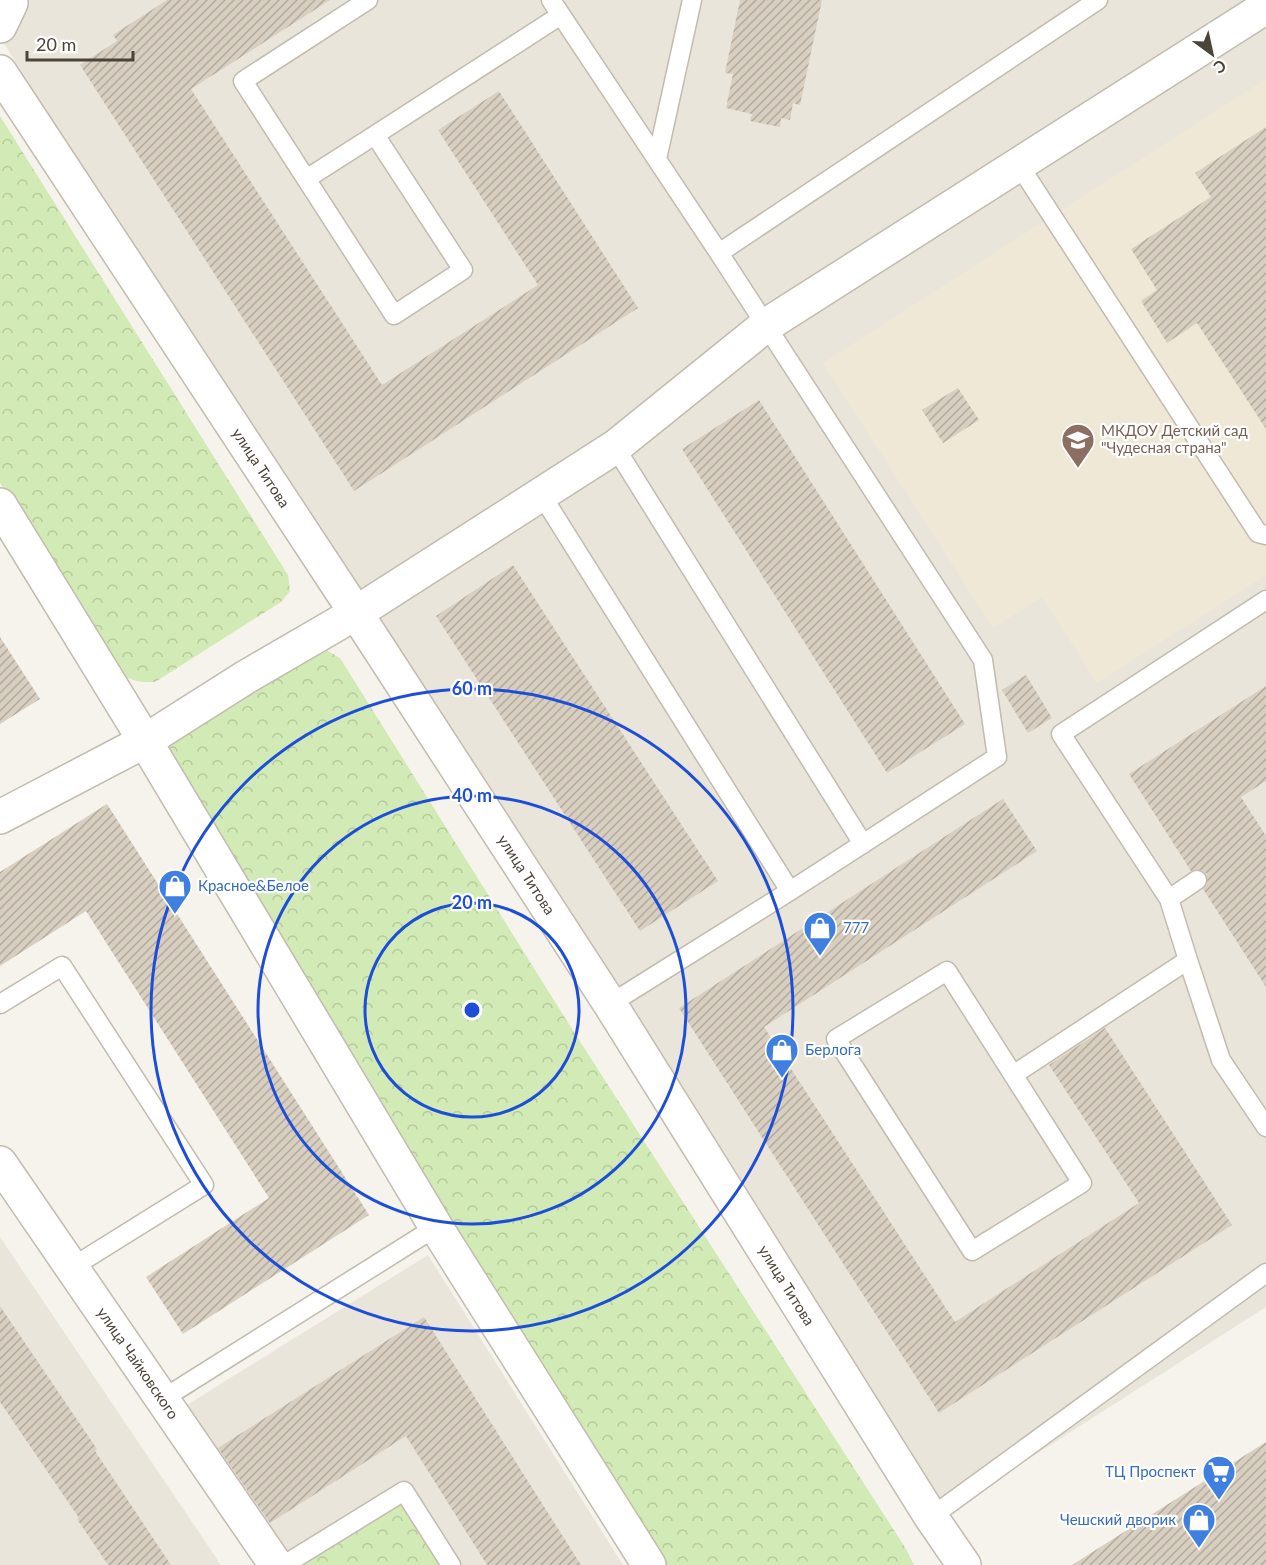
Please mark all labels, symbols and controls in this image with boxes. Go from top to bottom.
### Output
scale bar [27,24,134,62]
north arrow [1182,24,1242,84]
text: 20 m [36,33,76,55]
text: С [1210,56,1230,78]
place label: МКДОУ Детский сад "Чудесная страна" [1101,421,1248,456]
school or university icon: МКДОУ Детский сад "Чудесная страна" [1060,422,1096,469]
street label: улица Титова [229,424,294,511]
text: 60 m [452,677,492,699]
text: 40 m [452,784,492,806]
street label: улица Титова [495,831,559,918]
shop icon: Красное&Белое [157,868,193,915]
place label: Красное&Белое [198,876,309,894]
text: 20 m [452,891,492,913]
shop icon: 777 [802,910,838,957]
place label: 777 [843,918,869,936]
centre of rings [462,1000,482,1020]
shop icon: Берлога [764,1032,800,1079]
place label: Берлога [805,1040,861,1058]
street label: улица Титова [755,1241,819,1329]
street label: улица Чайковского [94,1303,183,1422]
supermarket icon: ТЦ Проспект [1201,1454,1237,1501]
place label: ТЦ Проспект [1105,1462,1196,1480]
shop icon: Чешский дворик [1181,1502,1217,1549]
place label: Чешский дворик [1060,1510,1176,1528]

